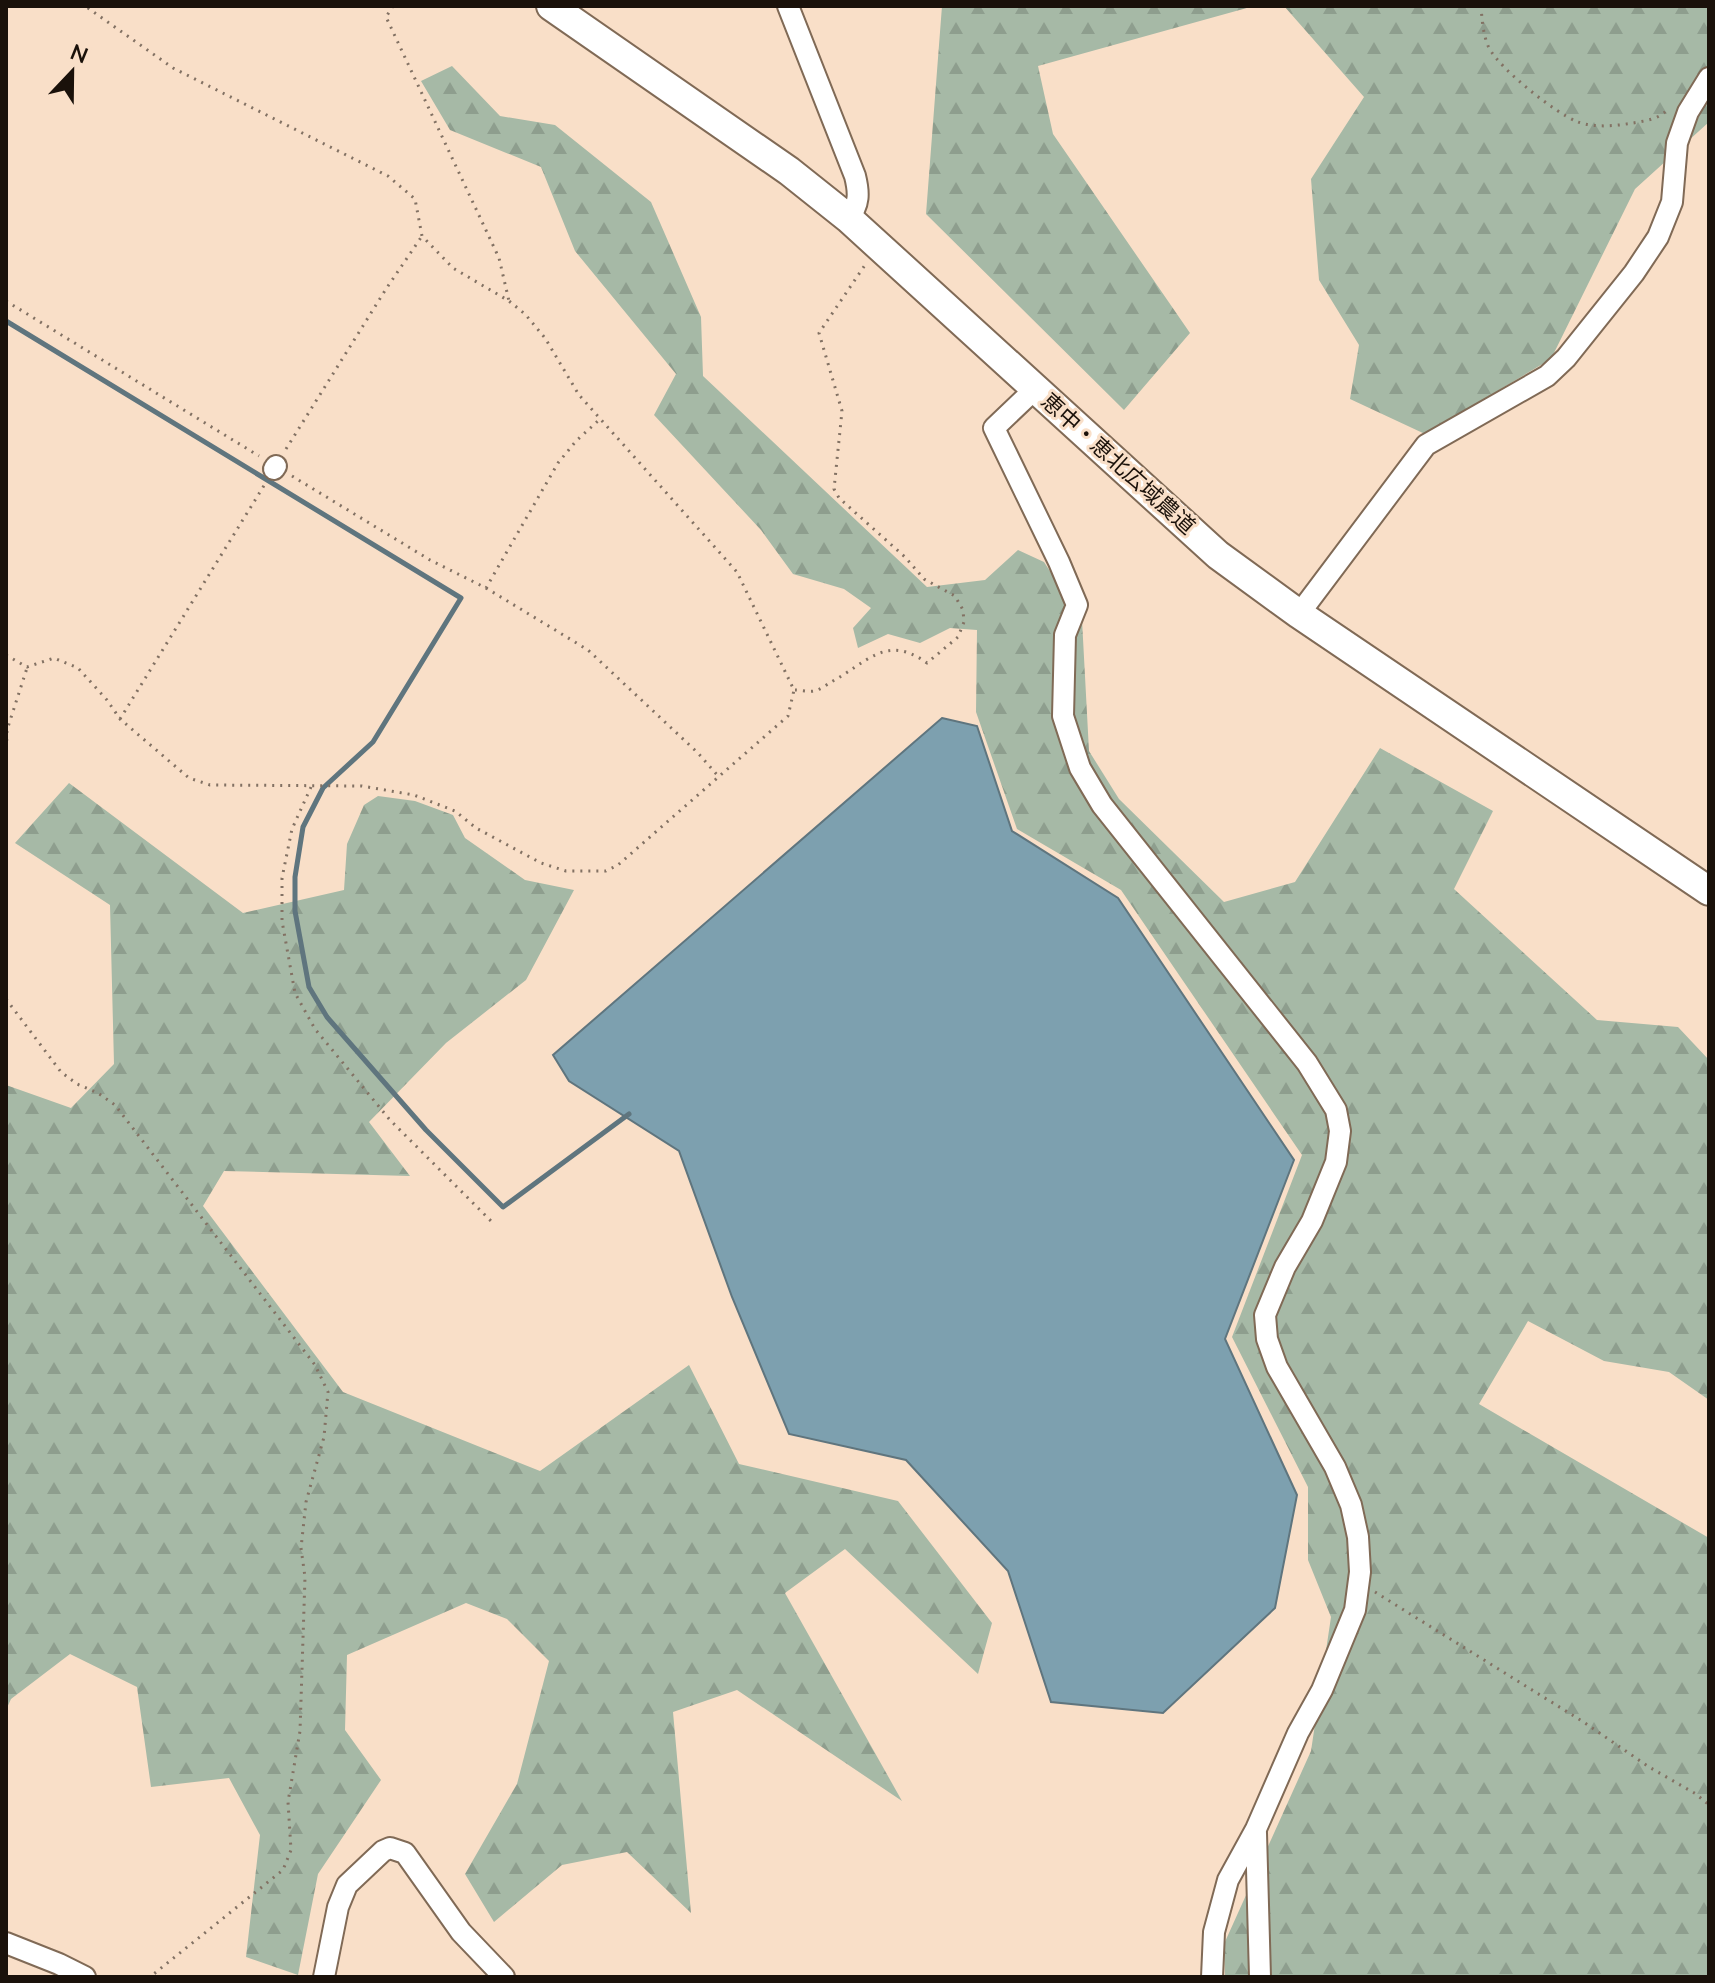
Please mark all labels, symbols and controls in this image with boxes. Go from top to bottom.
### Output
north arrow [32,32,112,112]
text: N [66,37,92,71]
street label: 恵中・恵北広域農道 [1034,387,1202,541]

